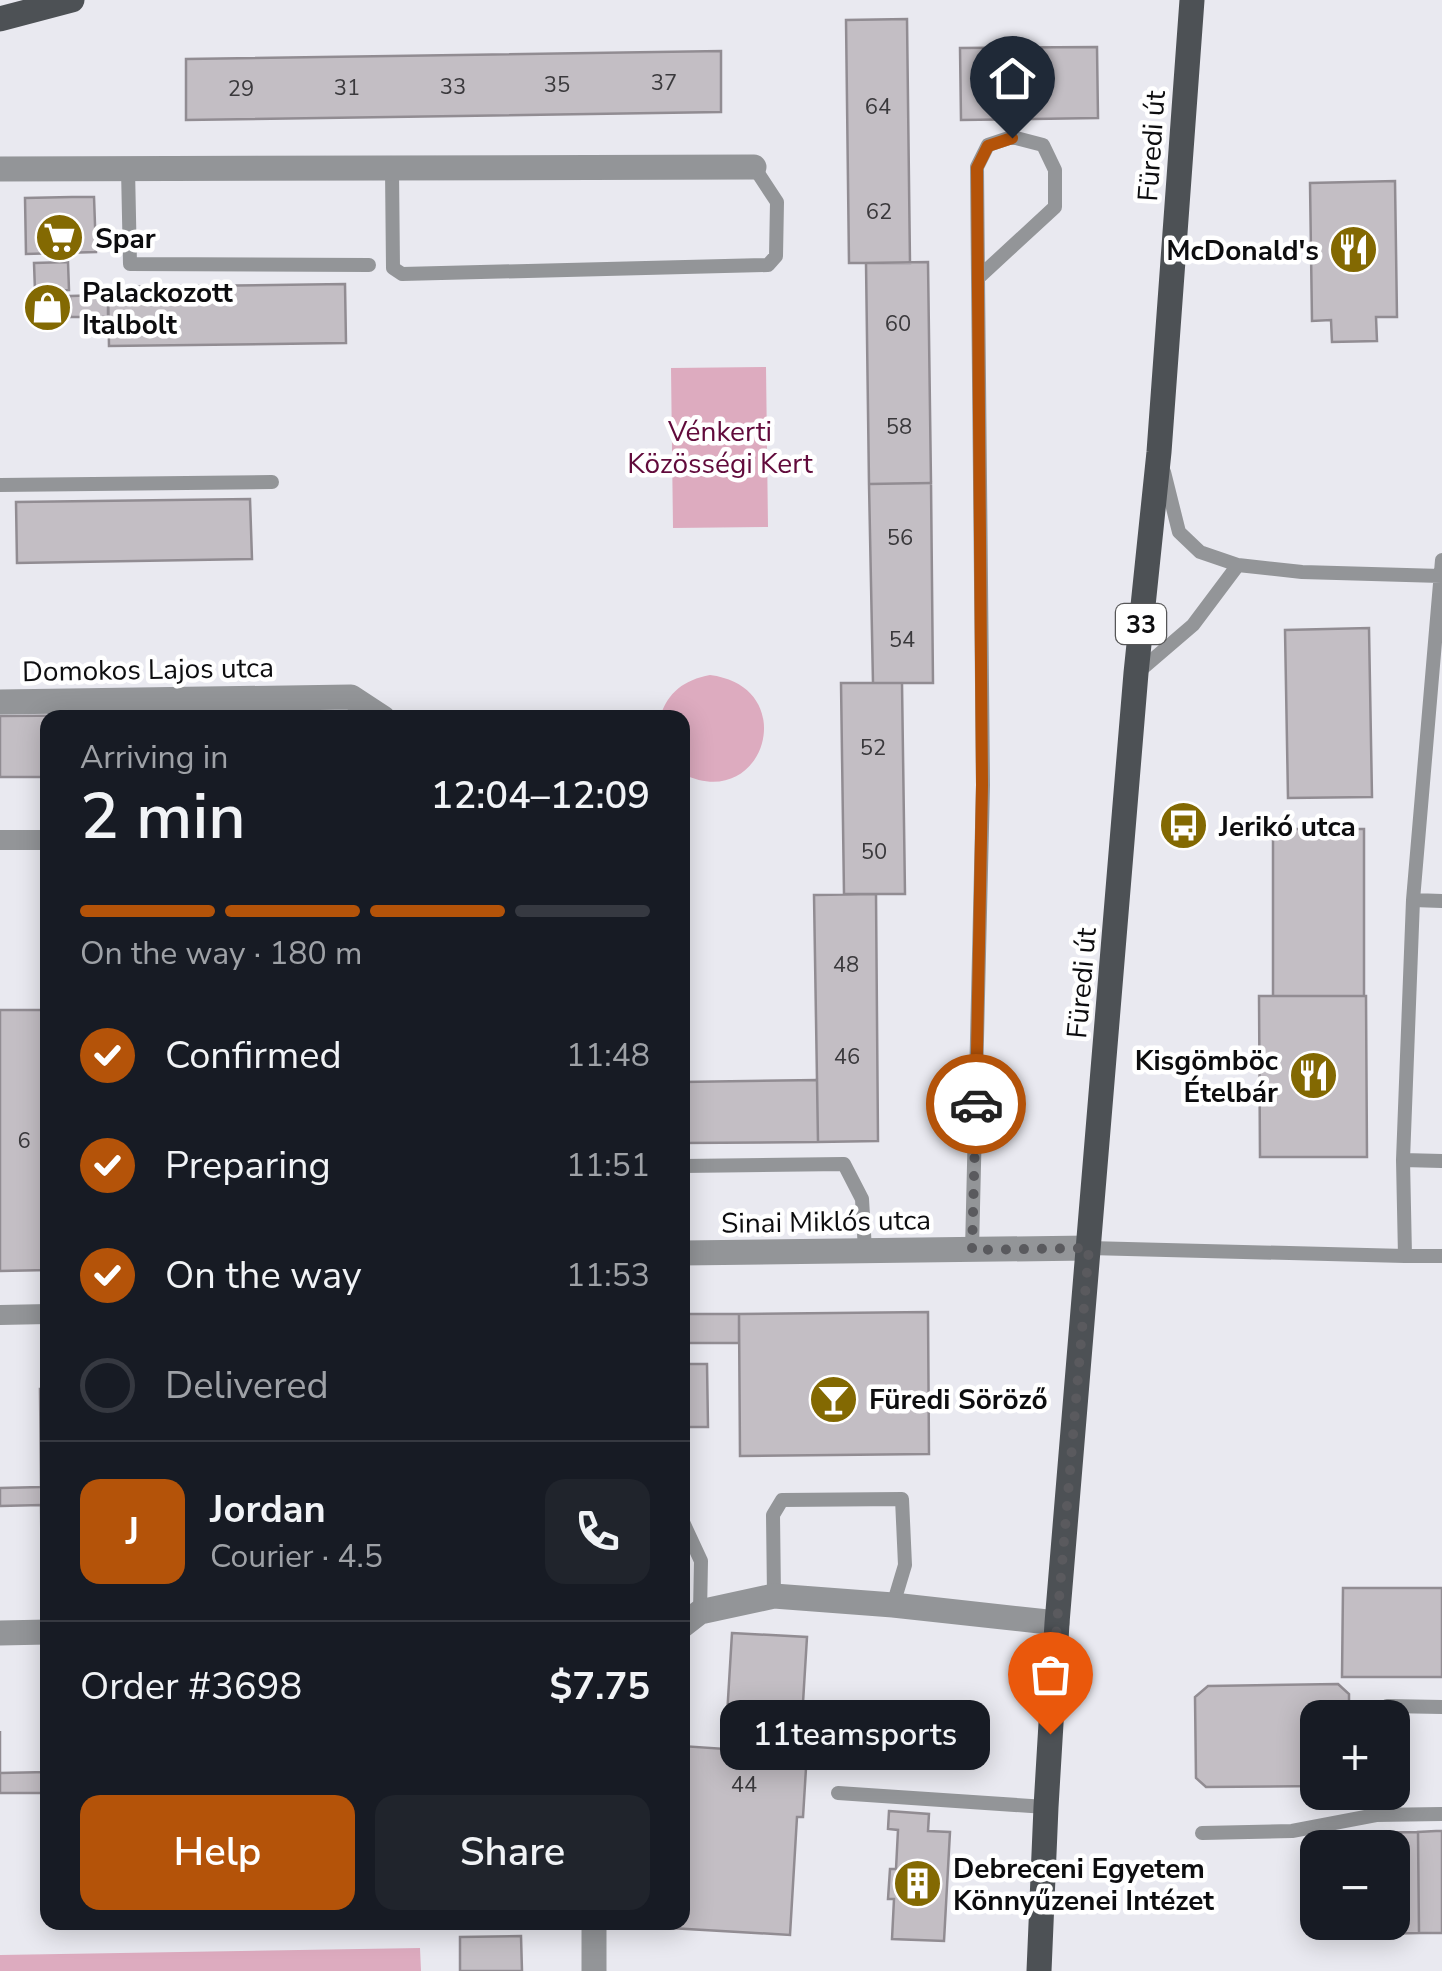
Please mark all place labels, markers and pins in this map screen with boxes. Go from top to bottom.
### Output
pin [970,36,1055,139]
supermarket icon: Spar [34,212,86,264]
place label: Spar [95,220,156,258]
restaurant icon: McDonald's [1328,224,1380,276]
place label: McDonald's [1166,232,1319,270]
place label: Palackozott Italbolt [82,274,233,344]
shop icon: Palackozott Italbolt [21,282,73,334]
bus stop icon: Jerikó utca [1158,800,1210,852]
place label: Jerikó utca [1218,808,1356,846]
place label: Kisgömböc Ételbár [1135,1042,1278,1112]
restaurant icon: Kisgömböc Ételbár [1287,1050,1339,1102]
bar icon: Füredi Söröző [808,1373,860,1425]
place label: Füredi Söröző [869,1381,1048,1419]
pin [1008,1632,1093,1735]
callout: 11teamsports [720,1699,990,1769]
place label: Debreceni Egyetem Könnyűzenei Intézet [953,1850,1214,1920]
building icon: Debreceni Egyetem Könnyűzenei Intézet [892,1858,944,1910]

